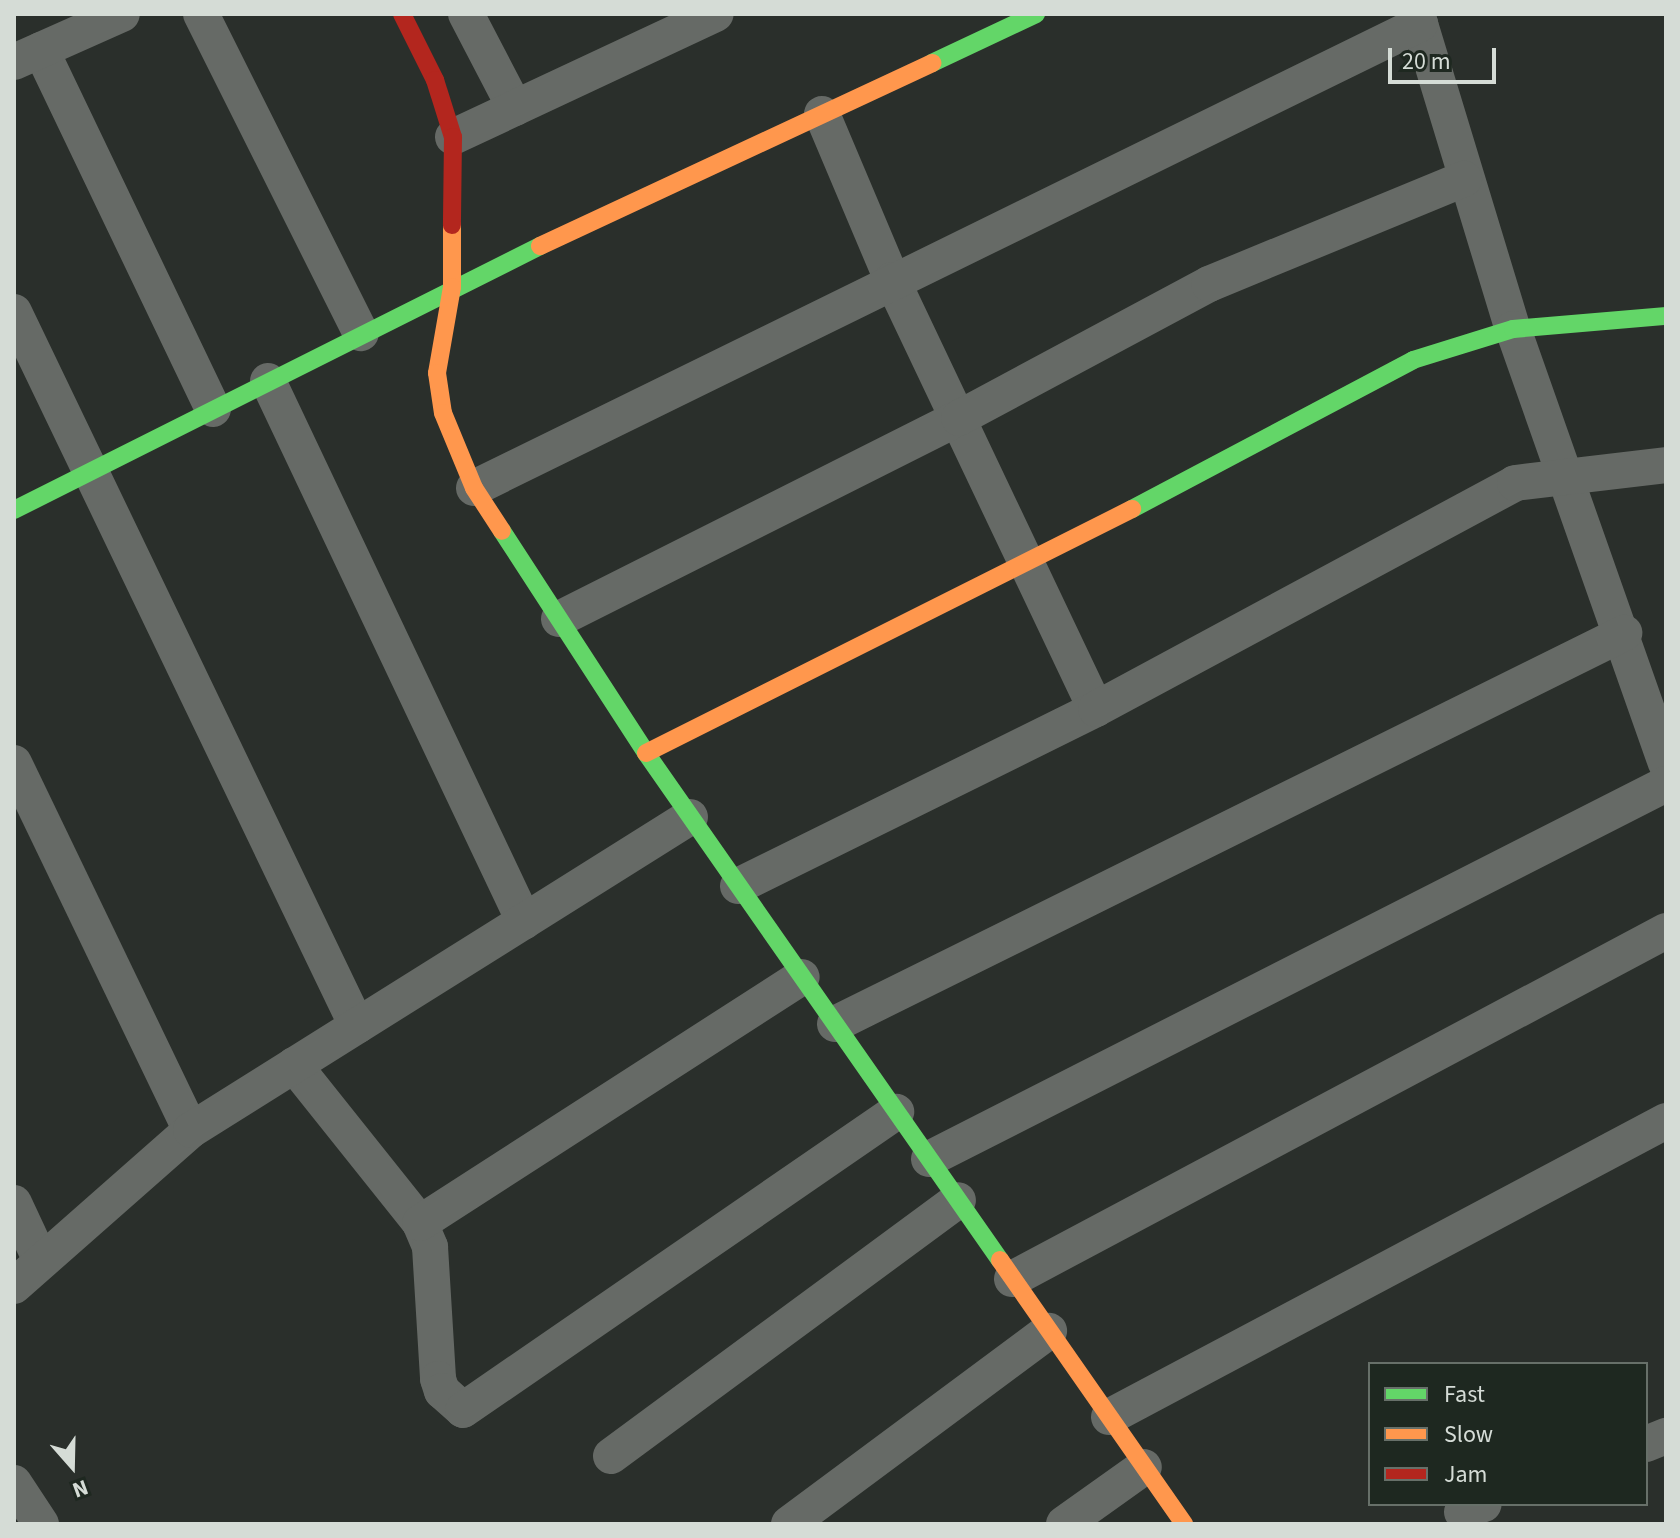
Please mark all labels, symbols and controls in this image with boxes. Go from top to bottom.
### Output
scale bar [1392,32,1500,82]
text: 20 m [1402,44,1451,79]
legend [1368,1362,1648,1506]
text: Fast [1444,1377,1485,1412]
text: Slow [1444,1417,1493,1452]
north arrow [32,1426,112,1506]
text: Jam [1444,1457,1488,1492]
text: N [68,1471,93,1506]

